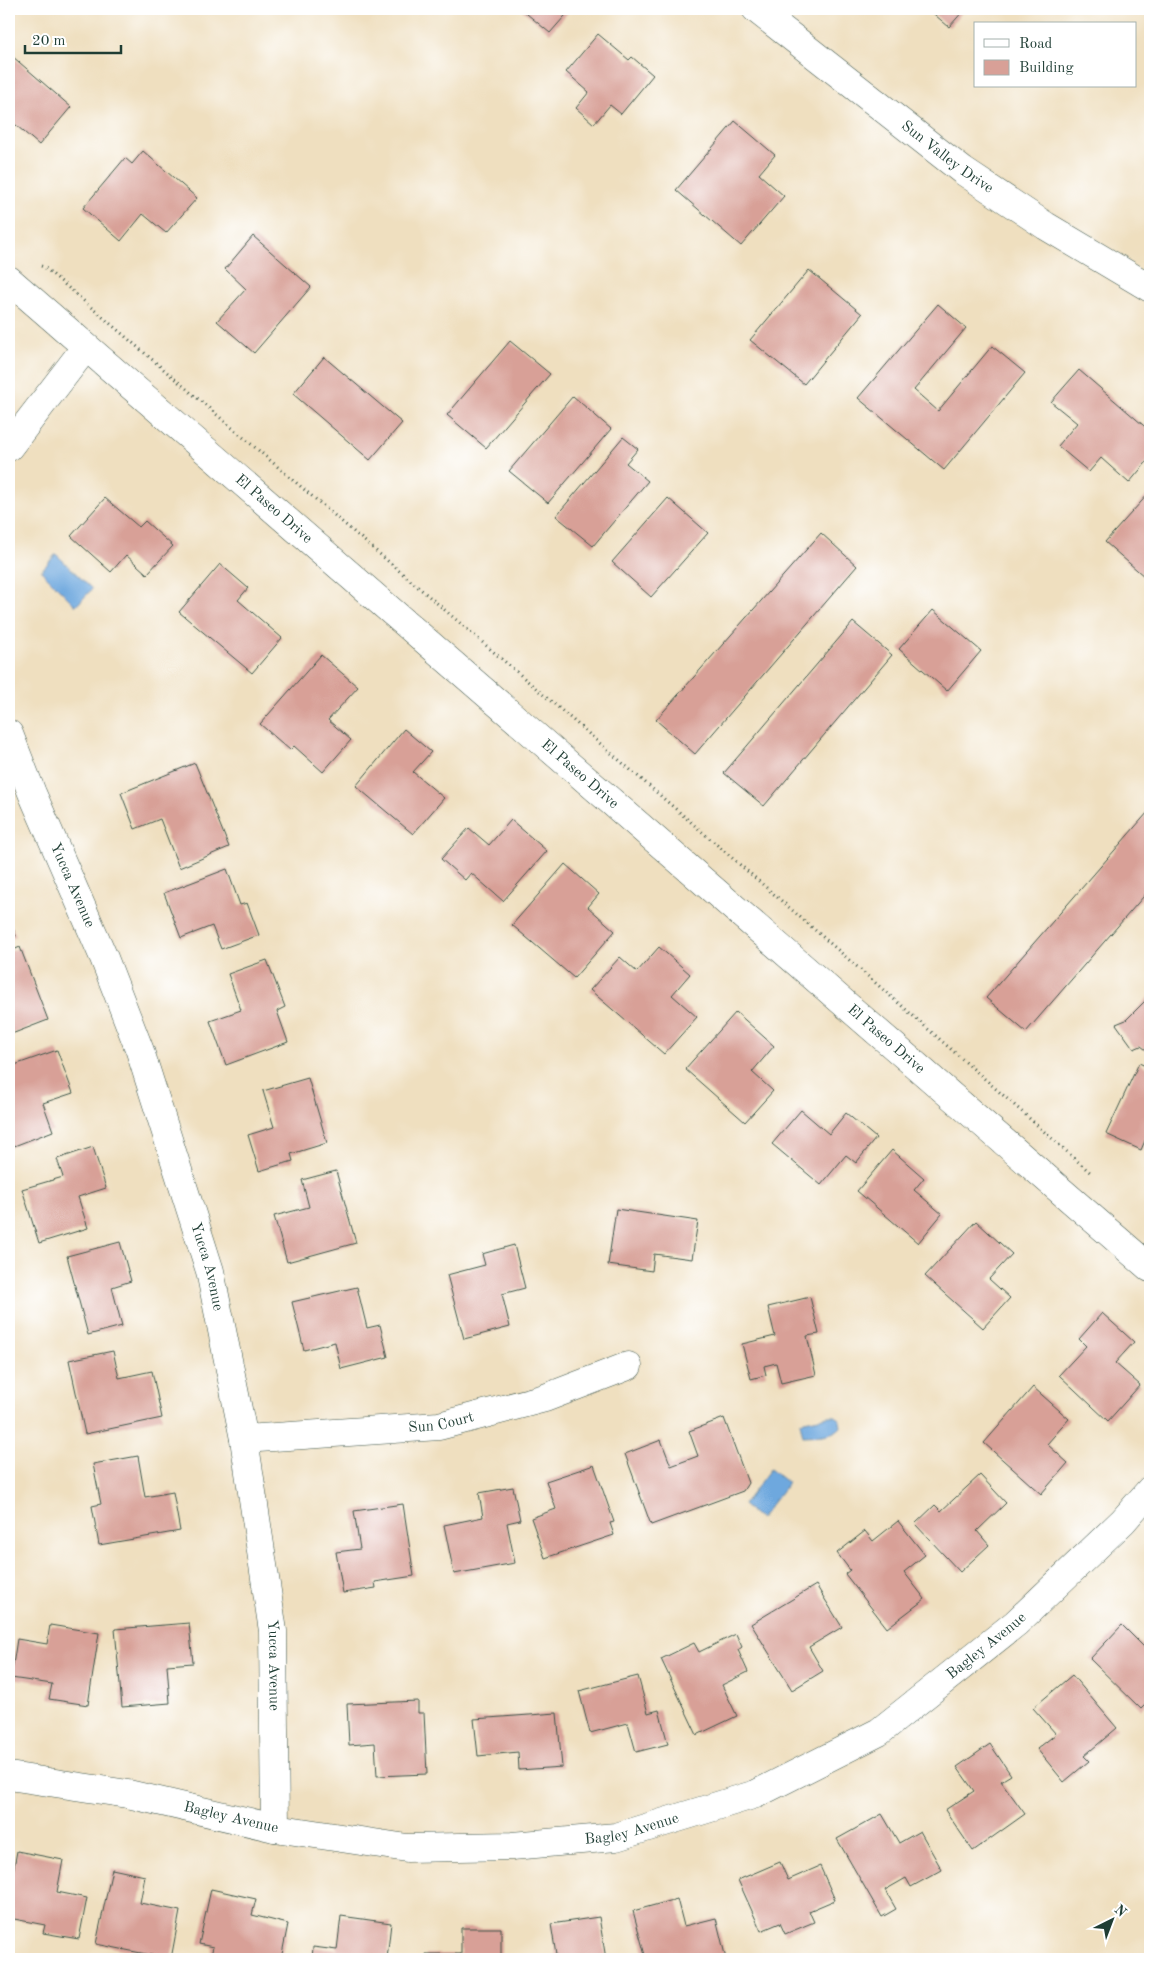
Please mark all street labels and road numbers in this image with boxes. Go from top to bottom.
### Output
street label: Sun Valley Drive [898,118,996,196]
street label: El Paseo Drive [232,472,315,547]
street label: El Paseo Drive [538,737,621,812]
street label: Yucca Avenue [47,841,97,930]
street label: El Paseo Drive [844,1002,927,1077]
street label: Yucca Avenue [188,1221,225,1312]
street label: Sun Court [408,1410,476,1436]
street label: Bagley Avenue [944,1610,1029,1682]
street label: Yucca Avenue [264,1619,281,1711]
street label: Bagley Avenue [182,1800,280,1836]
street label: Bagley Avenue [584,1811,681,1847]

